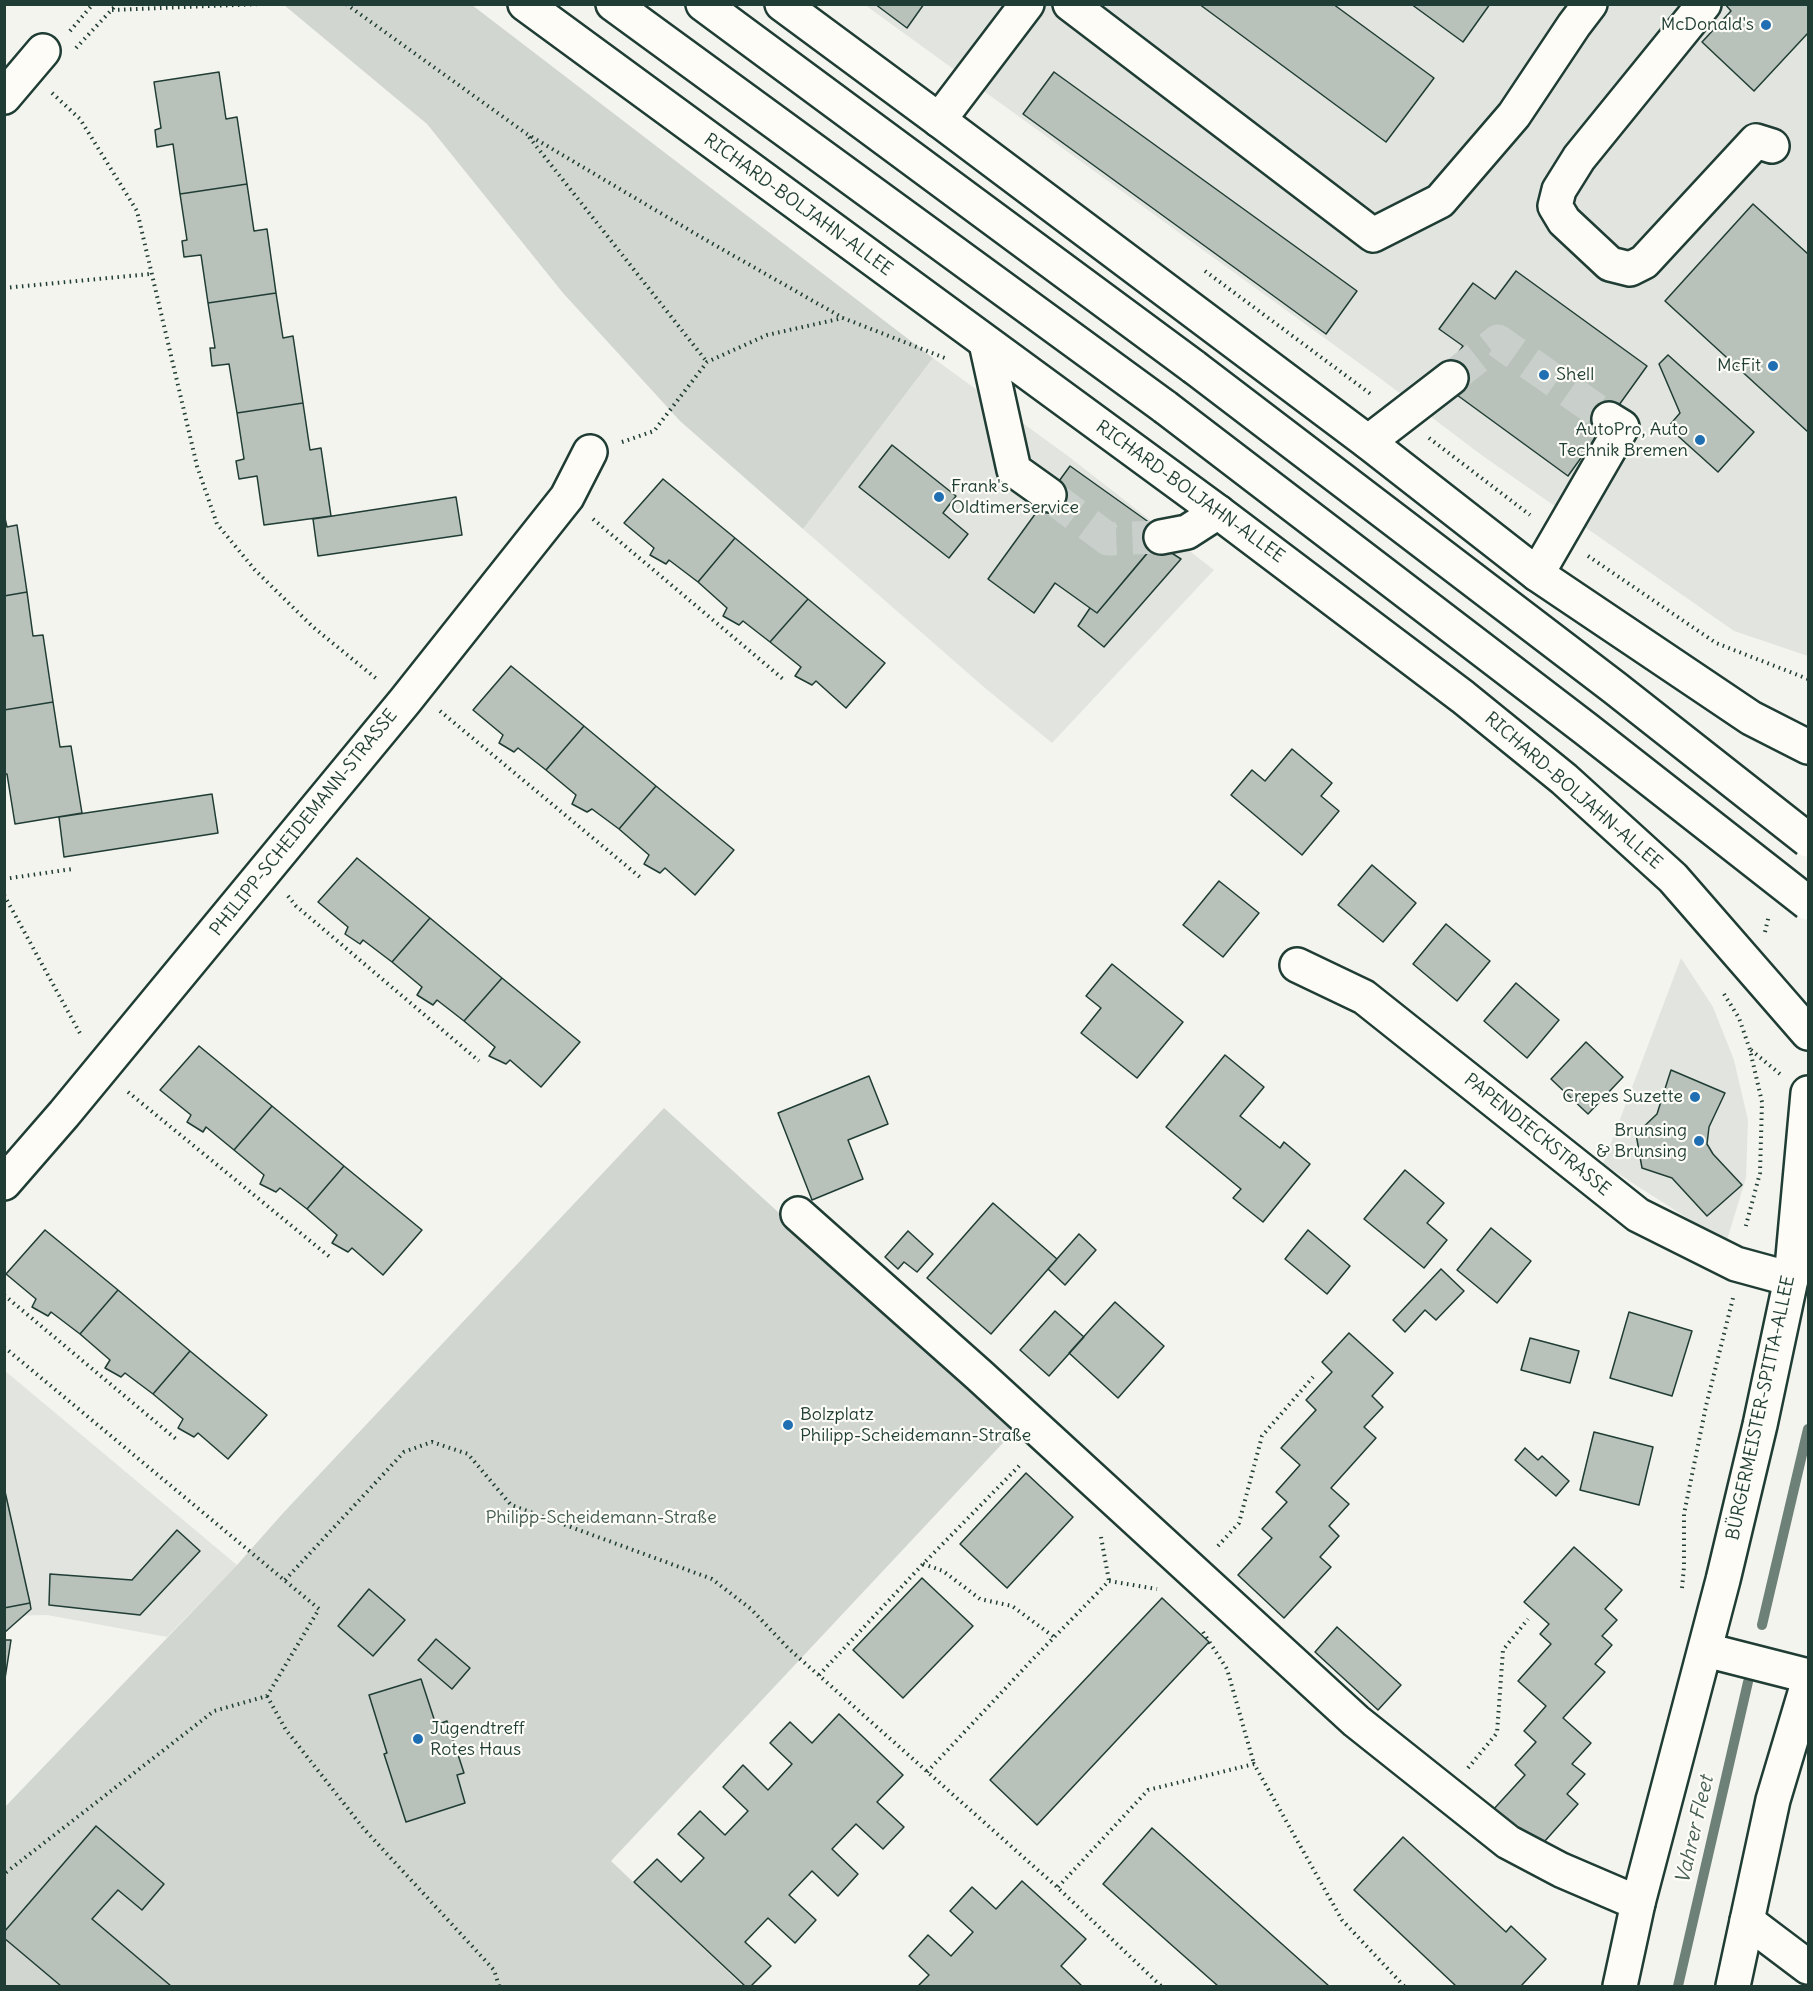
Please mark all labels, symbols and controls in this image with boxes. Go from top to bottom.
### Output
place label: McDonald's [1661,14,1754,36]
marker: McDonald's [1759,18,1773,32]
street label: RICHARD-BOLJAHN-ALLEE [699,129,897,281]
place label: McFit [1717,355,1761,377]
marker: McFit [1766,359,1780,373]
place label: Shell [1556,364,1594,386]
marker: Shell [1537,368,1551,382]
street label: RICHARD-BOLJAHN-ALLEE [1091,416,1289,568]
place label: AutoPro, Auto Technik Bremen [1558,419,1688,462]
marker: AutoPro, Auto Technik Bremen [1693,433,1707,447]
place label: Frank's Oldtimerservice [951,476,1079,518]
marker: Frank's Oldtimerservice [932,490,946,504]
street label: PHILIPP-SCHEIDEMANN-STRASSE [206,705,402,941]
street label: RICHARD-BOLJAHN-ALLEE [1480,708,1666,874]
street label: PAPENDIECKSTRASSE [1459,1069,1615,1201]
place label: Crepes Suzette [1562,1086,1683,1108]
marker: Crepes Suzette [1688,1090,1702,1104]
place label: Brunsing & Brunsing [1596,1120,1687,1162]
marker: Brunsing & Brunsing [1692,1134,1706,1148]
street label: BÜRGERMEISTER-SPITTA-ALLEE [1722,1274,1800,1542]
place label: Bolzplatz Philipp-Scheidemann-Straße [800,1404,1031,1446]
marker: Bolzplatz Philipp-Scheidemann-Straße [781,1418,795,1432]
park label: Philipp-Scheidemann-Straße [485,1507,717,1529]
place label: Jugendtreff Rotes Haus [430,1718,525,1760]
marker: Jugendtreff Rotes Haus [411,1732,425,1746]
water label: Vahrer Fleet [1671,1774,1719,1886]

